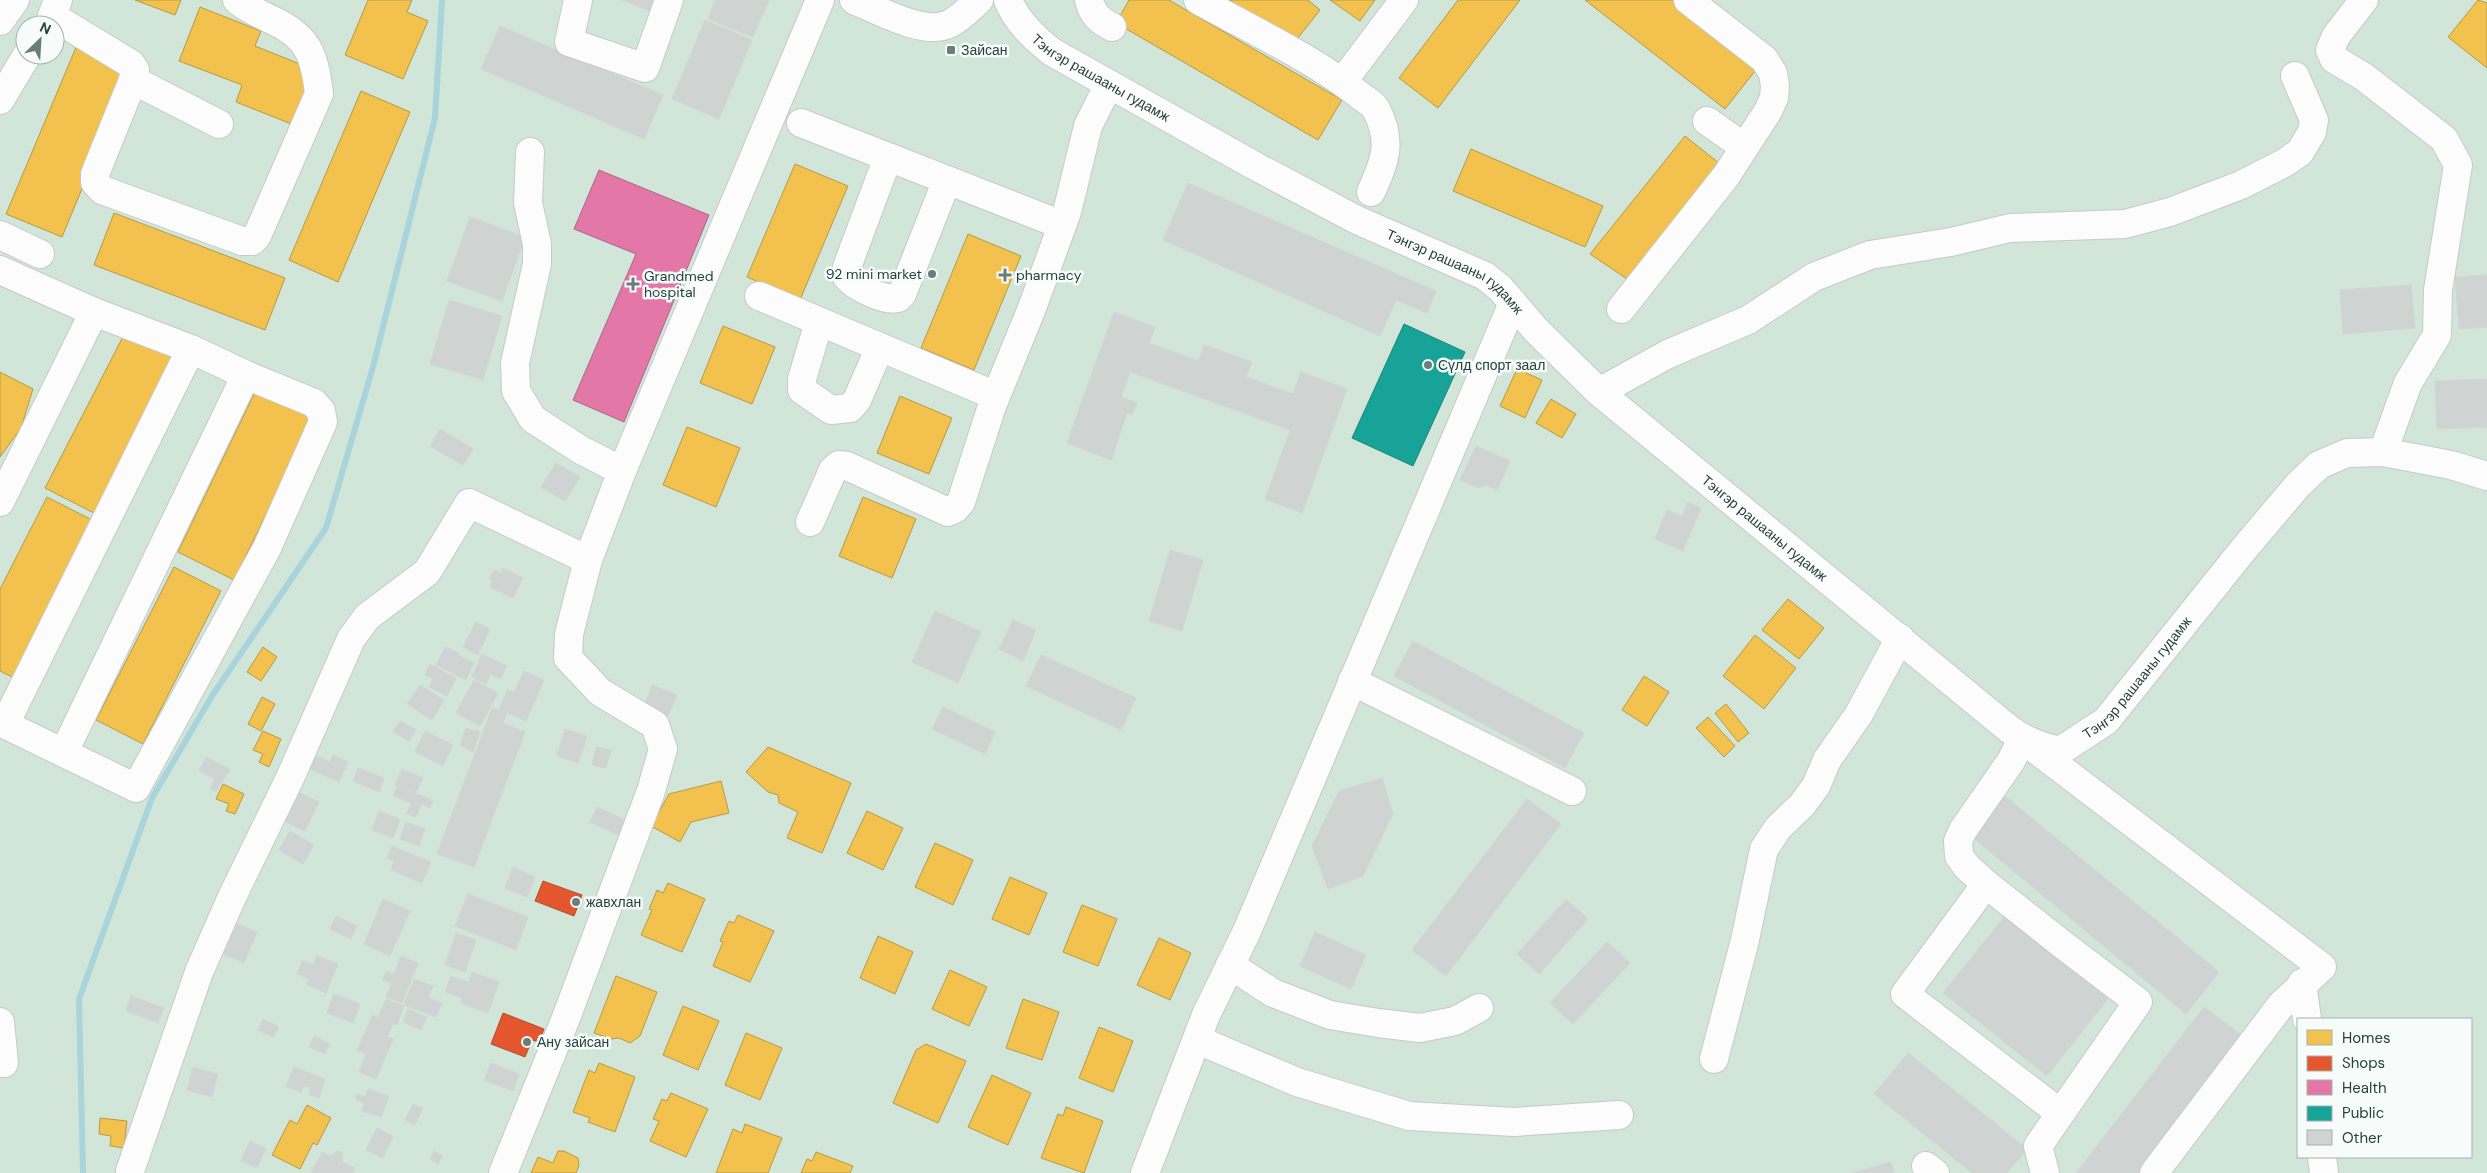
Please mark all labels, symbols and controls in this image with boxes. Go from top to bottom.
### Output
north arrow [15,15,65,65]
text: N [37,18,54,39]
street label: Тэнгэр рашааны гудамж [1028,30,1174,126]
place label: Зайсан [961,41,1008,59]
marker: Зайсан [945,44,957,56]
street label: Тэнгэр рашааны гудамж [1384,225,1528,319]
place label: 92 mini market [826,265,922,283]
place label: pharmacy [1016,266,1082,284]
place label: Grandmed hospital [644,267,713,301]
marker: 92 mini market [926,268,938,280]
marker: pharmacy [998,268,1012,282]
marker: Grandmed hospital [626,277,640,291]
place label: Сүлд спорт заал [1438,356,1545,374]
marker: Сүлд спорт заал [1422,359,1434,371]
street label: Тэнгэр рашааны гудамж [1698,471,1832,586]
street label: Тэнгэр рашааны гудамж [2079,612,2196,743]
place label: жавхлан [586,893,641,911]
marker: жавхлан [570,896,582,908]
legend [2297,1018,2472,1158]
text: Homes [2342,1028,2391,1048]
place label: Ану зайсан [537,1033,609,1051]
marker: Ану зайсан [521,1036,533,1048]
text: Shops [2342,1053,2385,1073]
text: Health [2342,1078,2387,1098]
text: Public [2342,1103,2384,1123]
text: Other [2342,1128,2383,1148]

